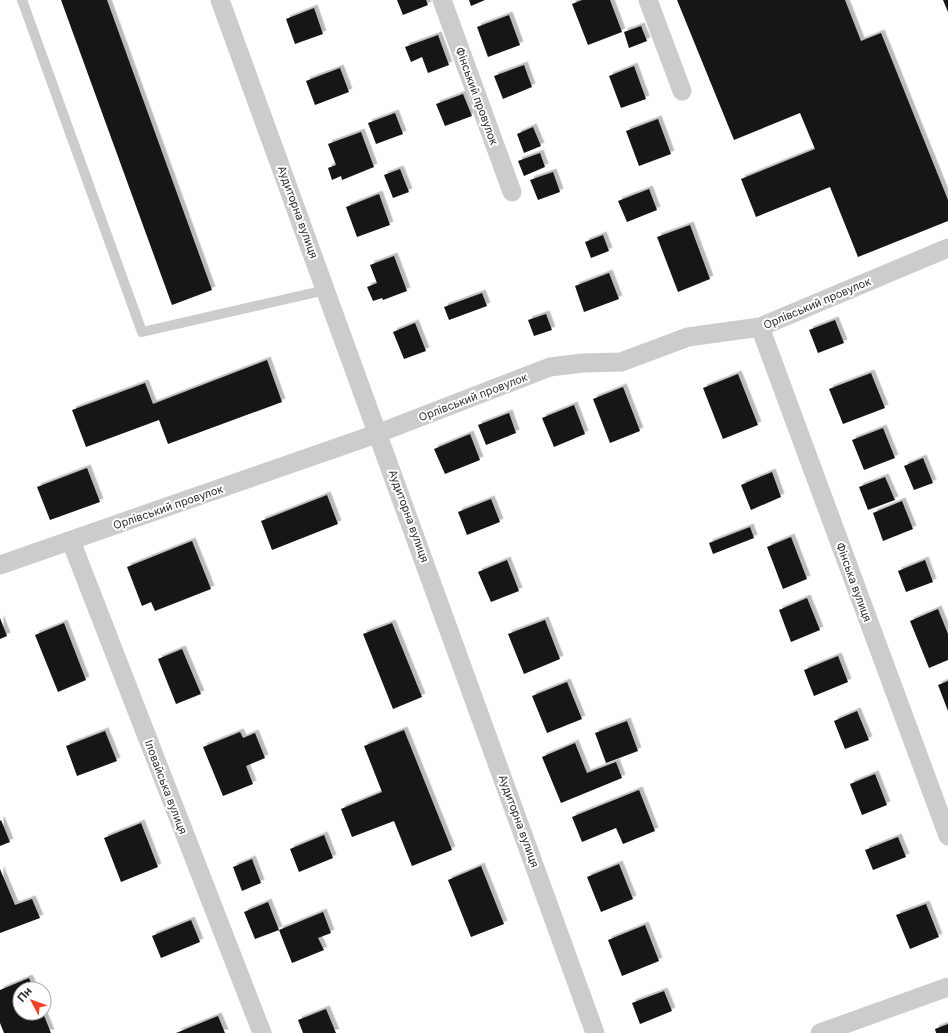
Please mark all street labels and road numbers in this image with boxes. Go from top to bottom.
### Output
street label: Фінський провулок [453,45,501,147]
street label: Аудиторна вулиця [275,164,321,260]
street label: Орлівський провулок [761,274,873,332]
street label: Орлівський провулок [417,370,529,424]
street label: Аудиторна вулиця [386,468,432,564]
street label: Орлівський провулок [111,482,225,532]
street label: Фінська вулиця [833,540,875,624]
street label: Іловайська вулиця [142,738,190,836]
street label: Аудиторна вулиця [496,773,542,869]

